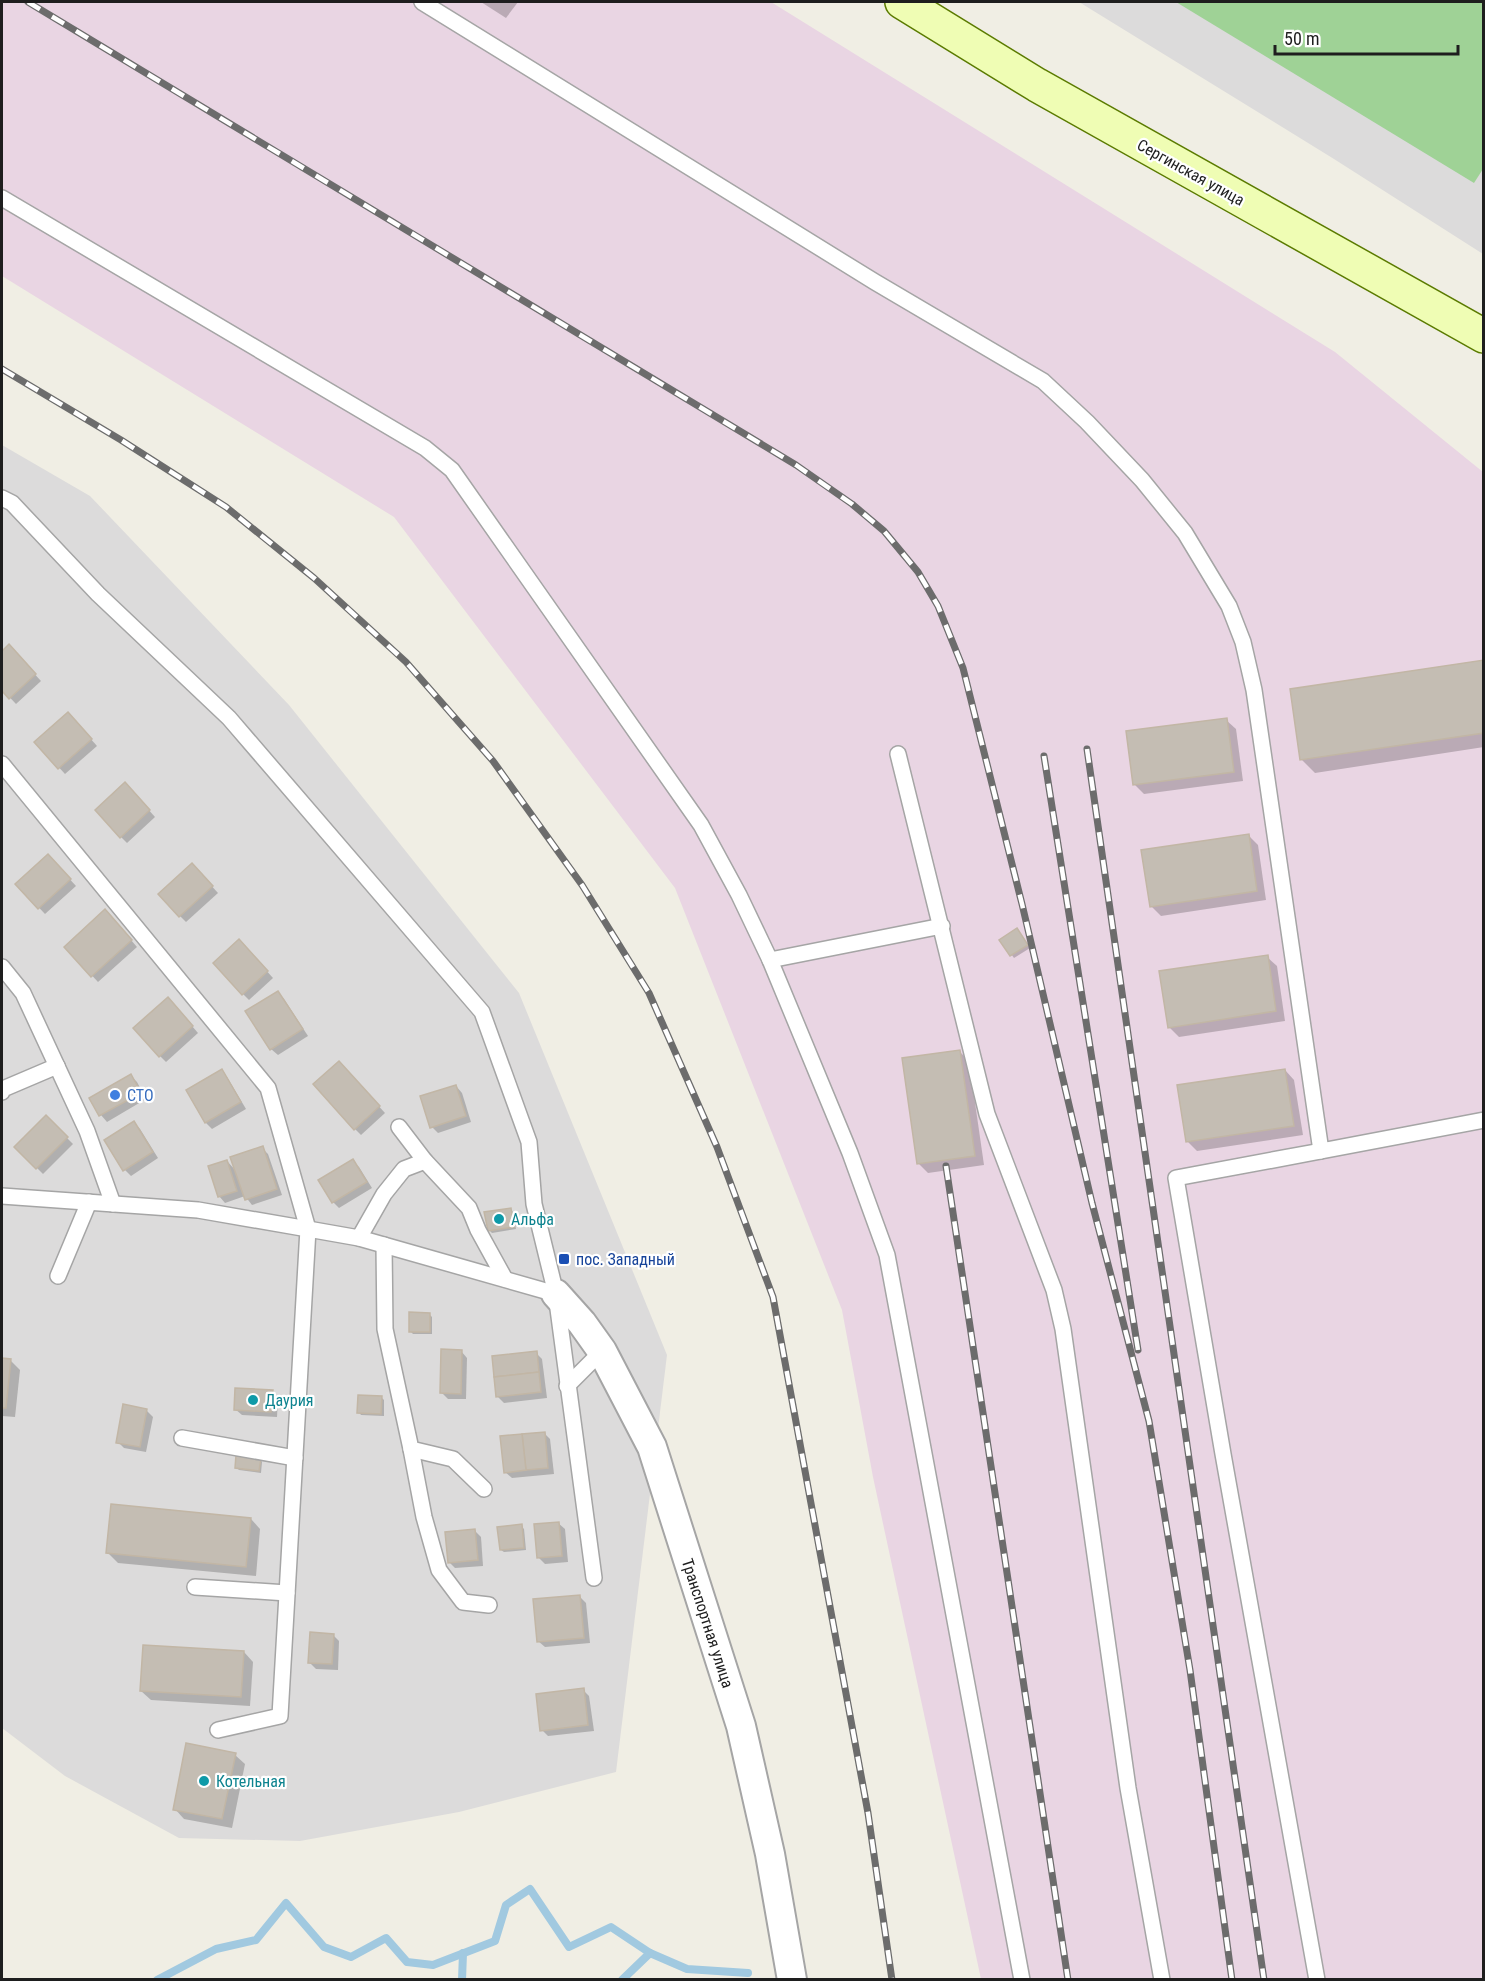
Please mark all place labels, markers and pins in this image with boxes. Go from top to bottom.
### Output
place label: СТО [127,1086,154,1105]
marker: СТО [108,1088,122,1102]
place label: Альфа [511,1210,554,1229]
marker: Альфа [492,1212,506,1226]
place label: пос. Западный [576,1250,675,1269]
marker: пос. Западный [557,1252,571,1266]
place label: Даурия [265,1391,314,1410]
marker: Даурия [246,1393,260,1407]
place label: Котельная [216,1772,286,1791]
marker: Котельная [197,1774,211,1788]

